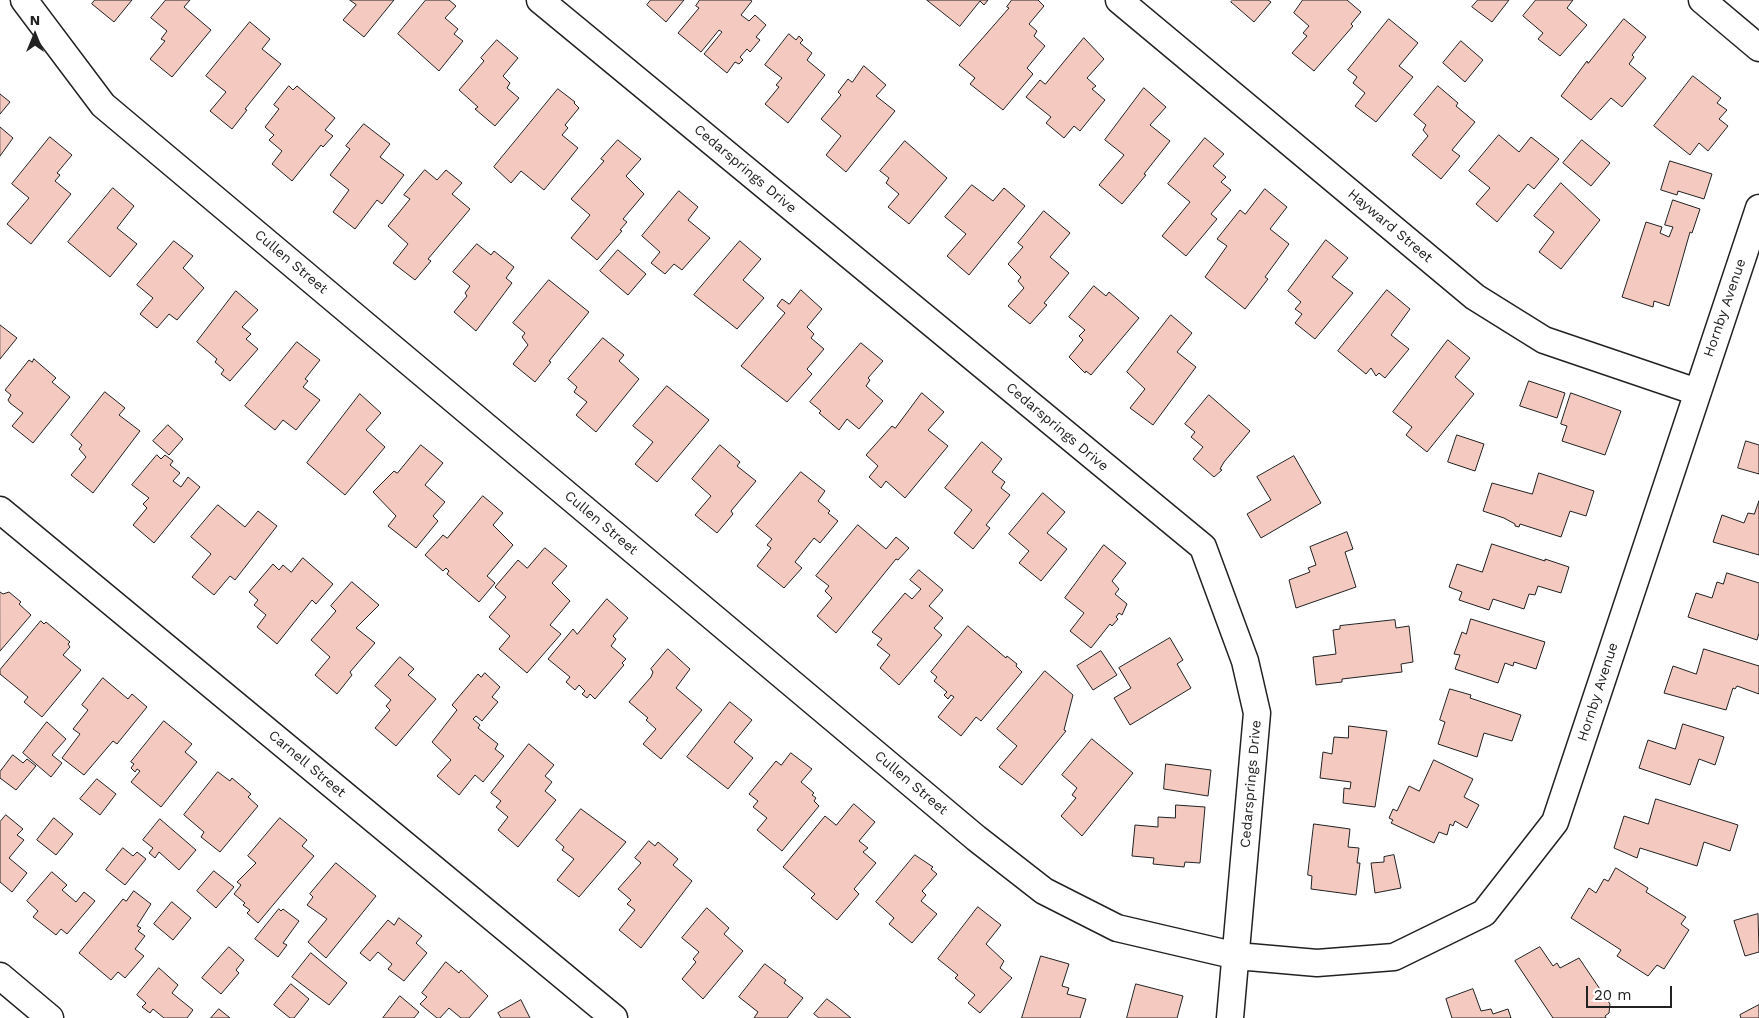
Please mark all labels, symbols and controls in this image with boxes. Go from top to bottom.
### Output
north arrow [10,10,60,60]
text: N [30,12,40,28]
street label: Cedarsprings Drive [690,121,800,217]
street label: Hayward Street [1344,186,1436,266]
street label: Cullen Street [251,226,331,298]
street label: Hornby Avenue [1700,257,1750,359]
street label: Cedarsprings Drive [1002,379,1112,475]
street label: Cullen Street [561,487,641,559]
street label: Hornby Avenue [1574,640,1622,744]
street label: Cedarsprings Drive [1237,719,1265,849]
street label: Carnell Street [265,727,349,801]
street label: Cullen Street [871,747,951,819]
scale bar [1589,976,1675,1008]
text: 20 m [1594,986,1632,1004]

